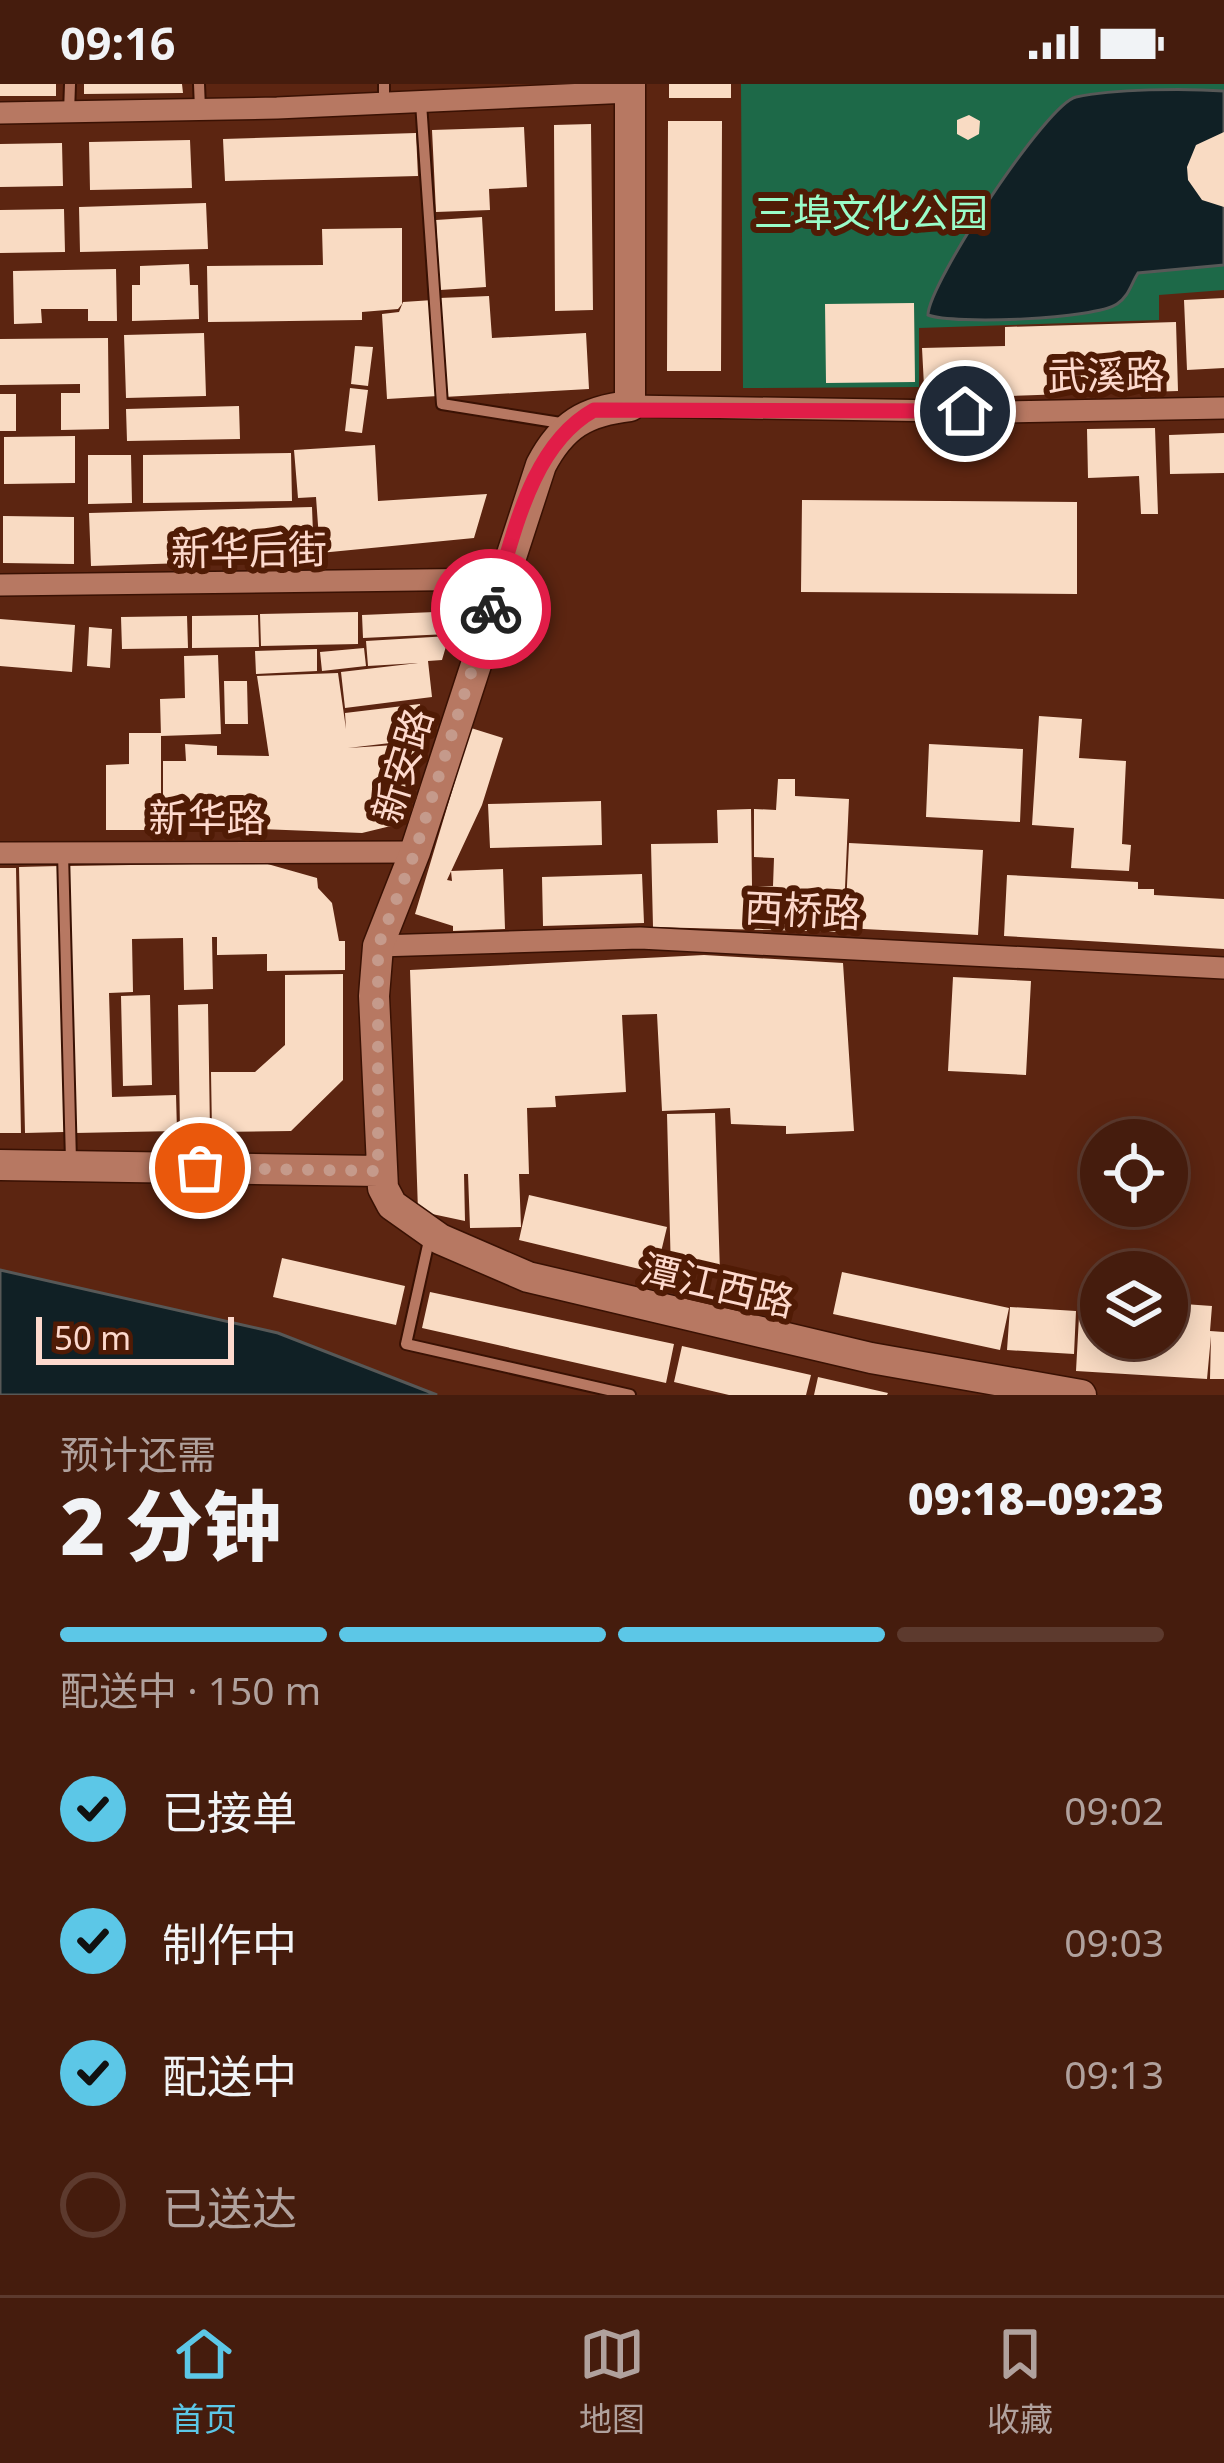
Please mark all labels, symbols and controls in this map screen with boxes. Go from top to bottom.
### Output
text: 09:16 [60,12,176,73]
park label: 三埠文化公园 [754,185,988,238]
street label: 武溪路 [1047,346,1165,402]
pin [914,360,1016,462]
icon: home [932,378,998,444]
street label: 新华后街 [171,521,327,577]
courier [431,549,551,669]
icon: bike [458,576,524,642]
street label: 新安路 [359,701,443,829]
street label: 新华路 [148,790,266,843]
street label: 西桥路 [743,879,863,939]
pin [149,1117,251,1219]
map controls [1080,1119,1188,1359]
button: locate [1080,1119,1188,1227]
icon: bag [167,1135,233,1201]
street label: 潭江西路 [636,1241,800,1327]
button: layers [1080,1251,1188,1359]
scale bar [36,1311,234,1364]
text: 50 m [54,1315,131,1360]
text: 预计还需 [60,1427,216,1480]
text: 09:18–09:23 [908,1467,1164,1528]
text: 2 分钟 [60,1472,281,1578]
text: 配送中 · 150 m [60,1663,321,1716]
icon: check [60,1776,126,1842]
text: 已接单 [162,1781,297,1842]
text: 09:02 [1064,1783,1164,1836]
icon: check [60,1908,126,1974]
text: 制作中 [162,1913,297,1974]
text: 09:03 [1064,1915,1164,1968]
icon: check [60,2040,126,2106]
text: 配送中 [162,2045,297,2106]
text: 09:13 [1064,2047,1164,2100]
text: 已送达 [162,2177,297,2238]
tab: 首页 [171,2321,237,2441]
tab: 地图 [579,2321,645,2441]
tab: 收藏 [987,2321,1053,2441]

